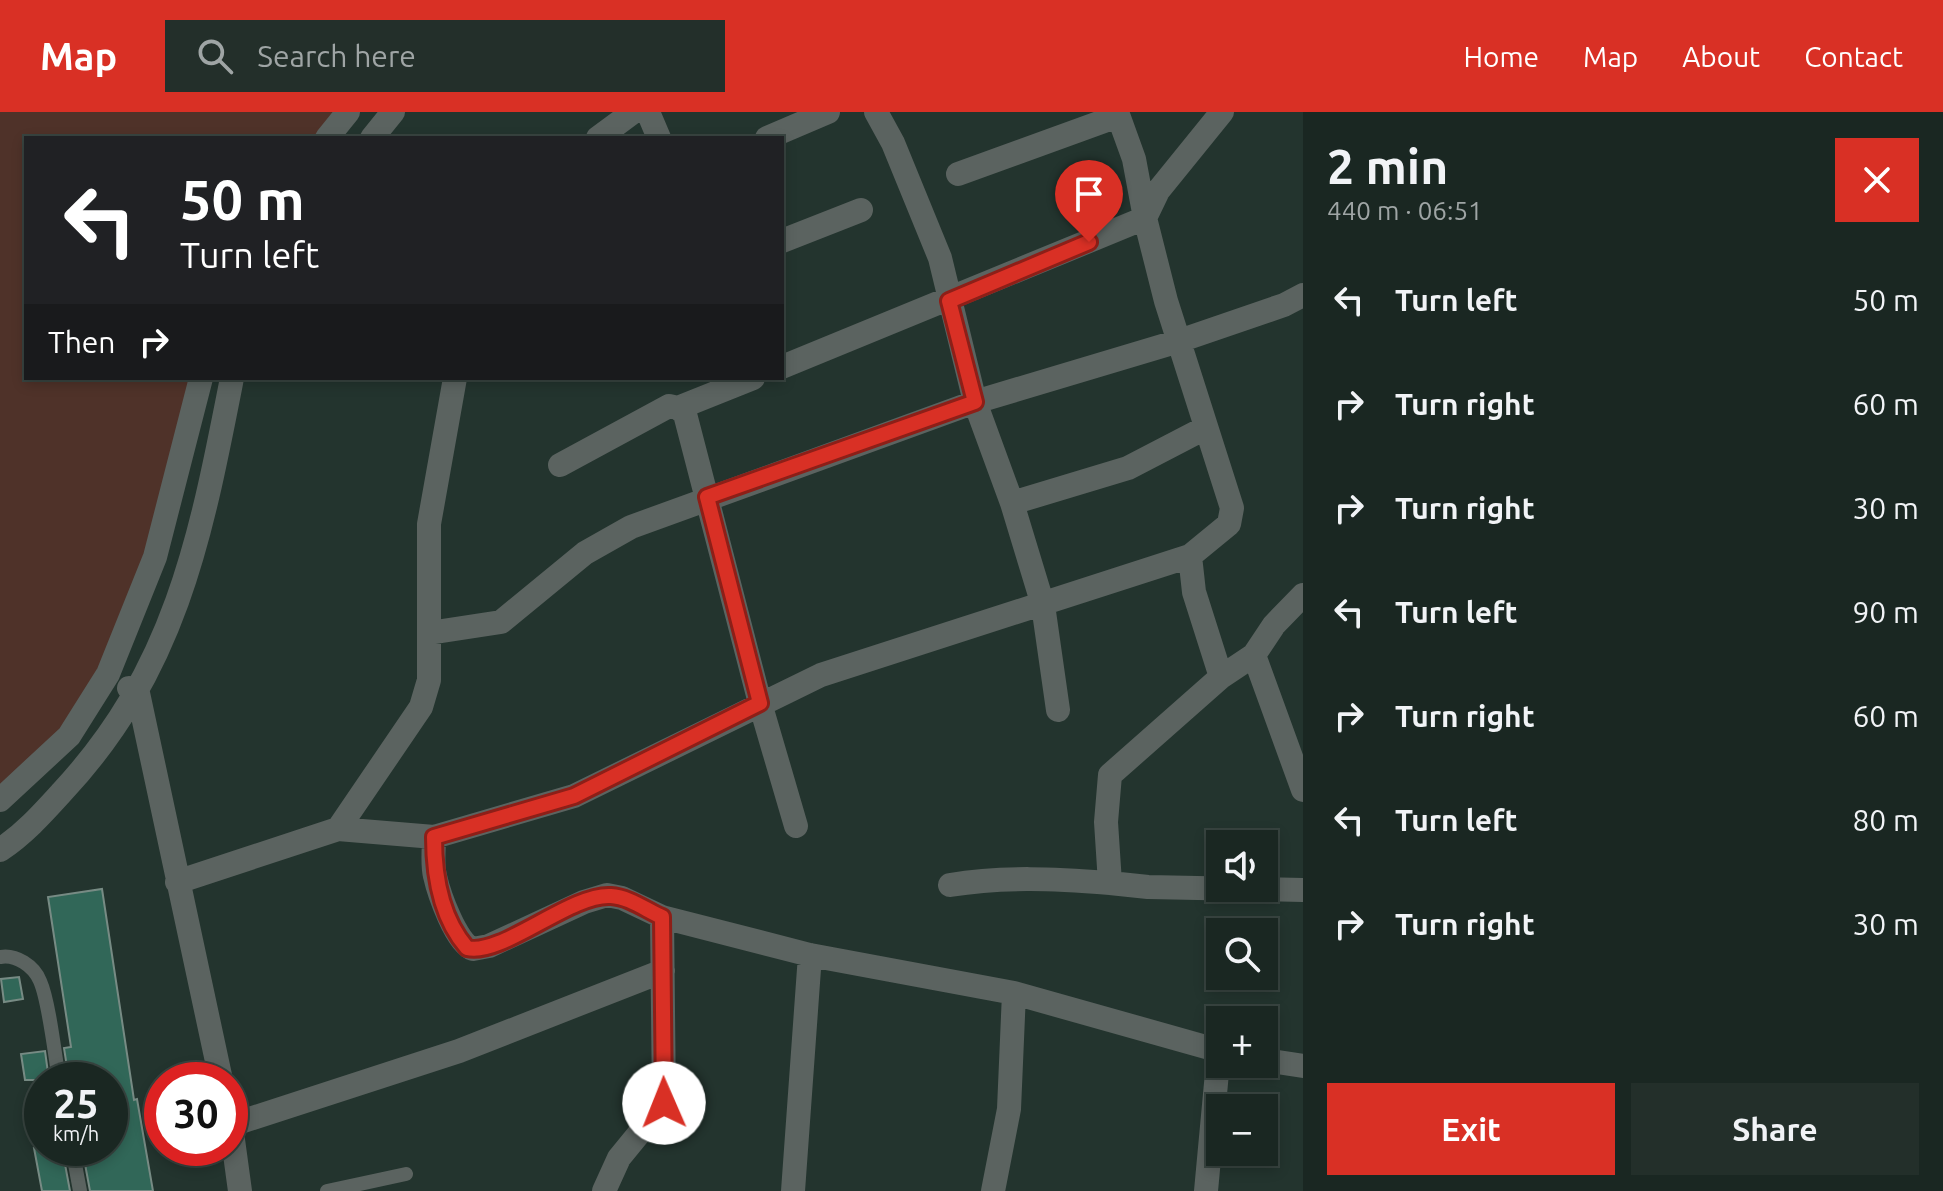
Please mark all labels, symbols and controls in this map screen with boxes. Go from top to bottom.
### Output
search box [165,20,725,92]
icon: search [193,34,237,78]
text: Map [40,35,117,77]
text: Search here [257,39,416,73]
text: Home [1464,41,1539,72]
text: Map [1583,41,1638,72]
text: About [1682,41,1760,72]
text: Contact [1804,41,1903,72]
button: close [1835,138,1919,222]
text: 2 min [1327,139,1448,193]
pin [1055,160,1123,242]
icon: left [48,168,152,272]
text: 50 m [180,168,305,231]
icon: arrive [1067,172,1111,216]
text: 440 m · 06:51 [1327,196,1483,225]
text: Turn left [180,234,319,275]
icon: left [1327,278,1371,322]
text: Turn left [1395,283,1517,317]
text: 50 m [1852,283,1919,317]
icon: right [132,320,176,364]
text: Then [48,325,116,359]
icon: right [1327,382,1371,426]
text: Turn right [1395,387,1535,421]
text: 60 m [1852,387,1919,421]
icon: right [1327,486,1371,530]
text: Turn right [1395,491,1535,525]
text: 30 m [1852,491,1919,525]
icon: left [1327,590,1371,634]
text: Turn left [1395,595,1517,629]
text: 90 m [1852,595,1919,629]
icon: right [1327,694,1371,738]
text: Turn right [1395,699,1535,733]
text: 60 m [1852,699,1919,733]
icon: left [1327,798,1371,842]
text: Turn left [1395,803,1517,837]
text: 80 m [1852,803,1919,837]
map controls [1206,830,1278,1166]
button: sound [1206,830,1278,902]
icon: right [1327,902,1371,946]
text: Turn right [1395,907,1535,941]
text: 30 m [1852,907,1919,941]
button: search [1206,918,1278,990]
button: + [1206,1006,1278,1078]
position arrow [622,1061,706,1145]
speed limit sign: 30 [144,1062,248,1166]
text: 25 [53,1081,99,1126]
button: Exit [1327,1083,1615,1175]
button: Share [1631,1083,1919,1175]
button: − [1206,1094,1278,1166]
text: km/h [53,1122,99,1145]

